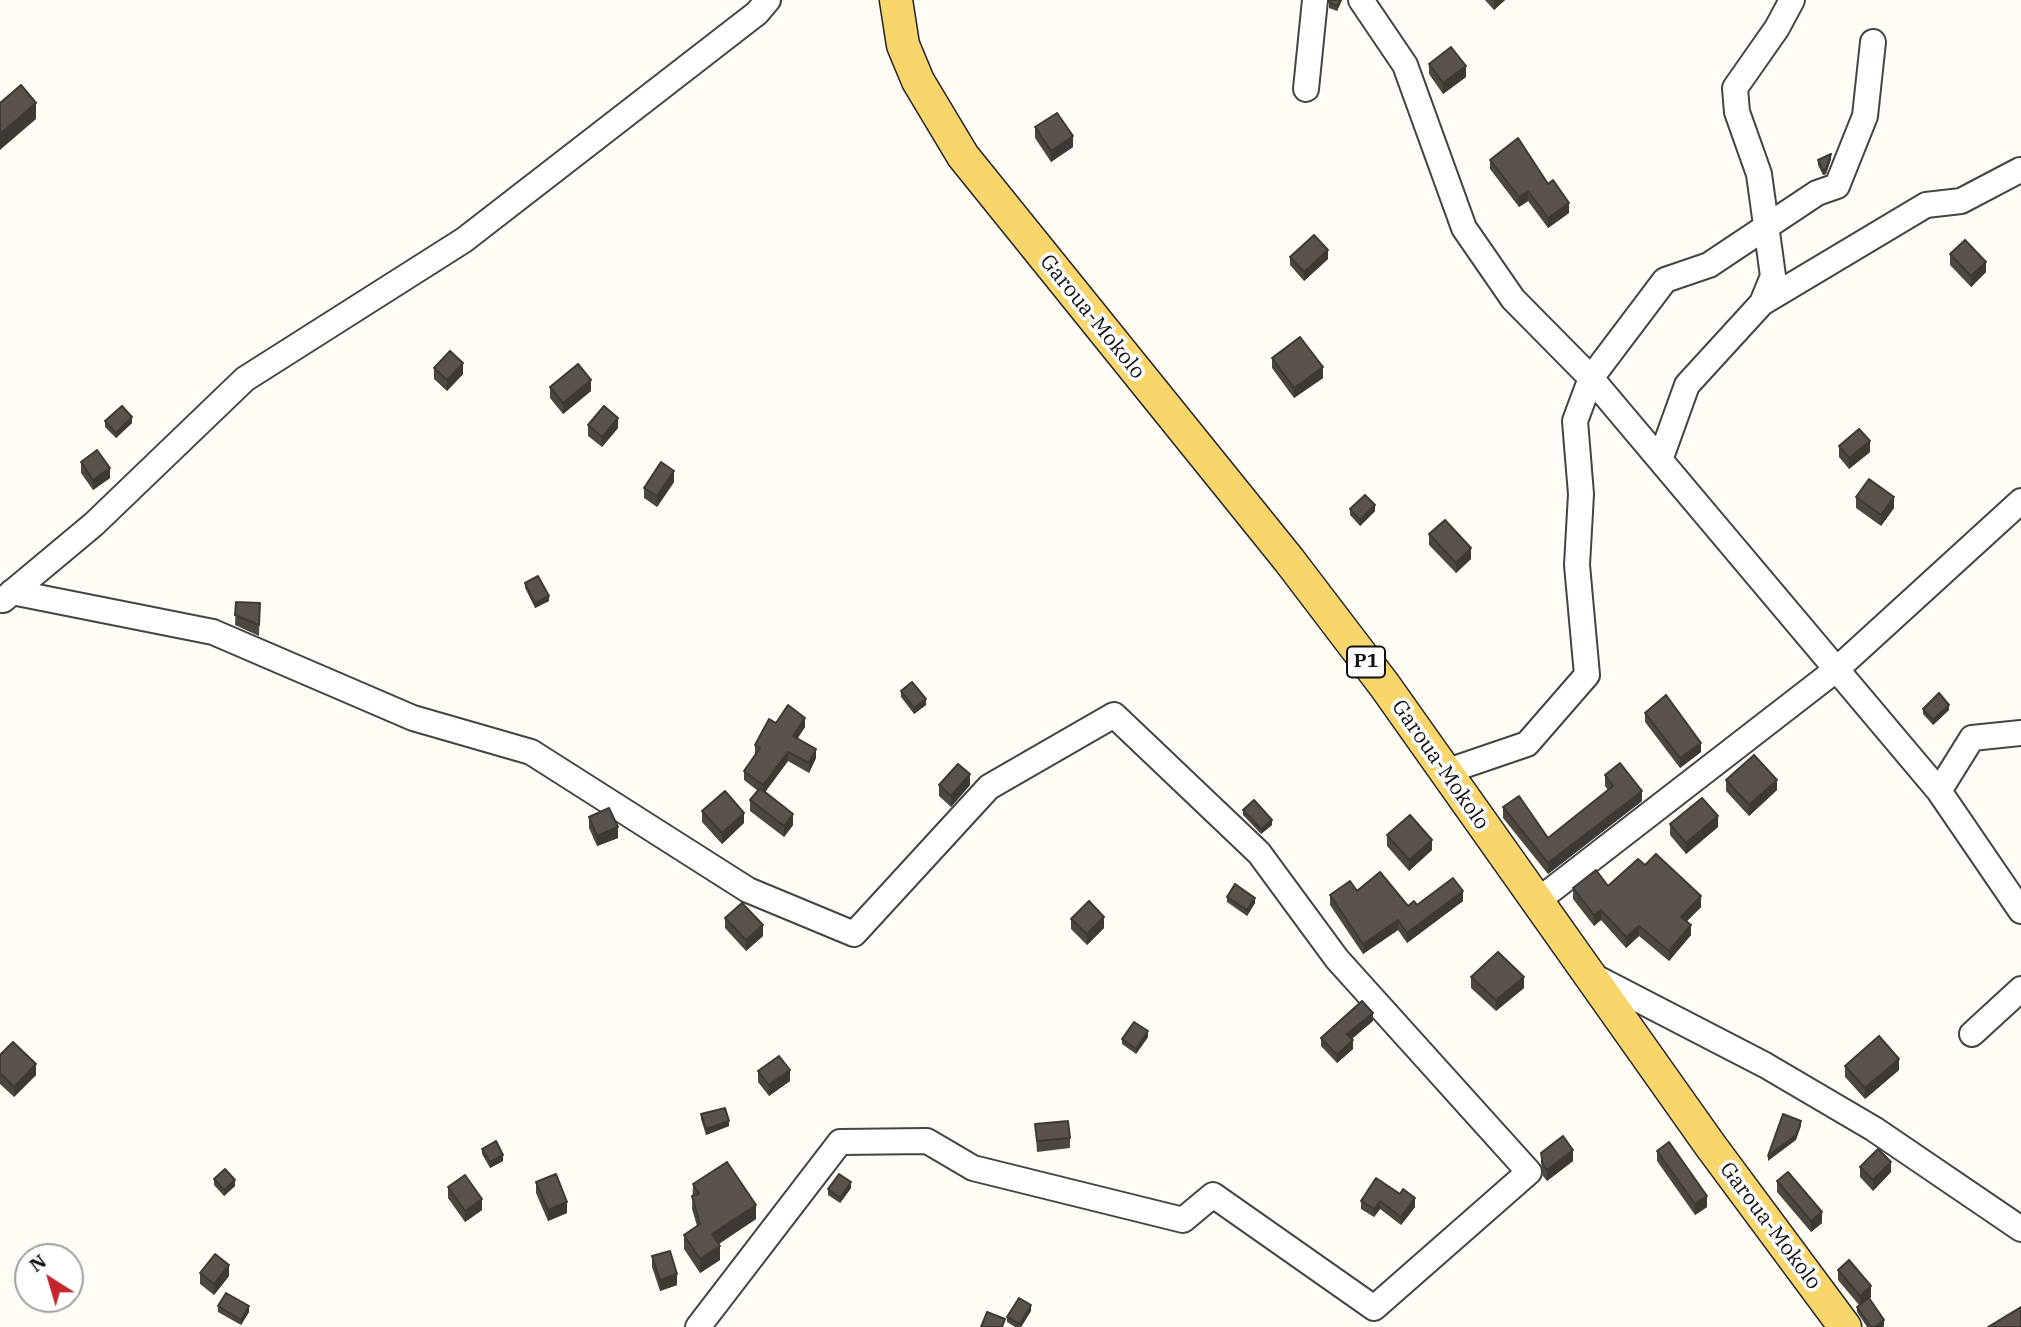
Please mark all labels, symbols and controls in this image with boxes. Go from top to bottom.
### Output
street label: Garoua-Mokolo [1034,250,1150,384]
road number: P1 [1347,646,1385,678]
street label: Garoua-Mokolo [1386,695,1494,835]
street label: Garoua-Mokolo [1714,1157,1826,1295]
north arrow [14,1243,84,1313]
text: N [24,1249,51,1277]

